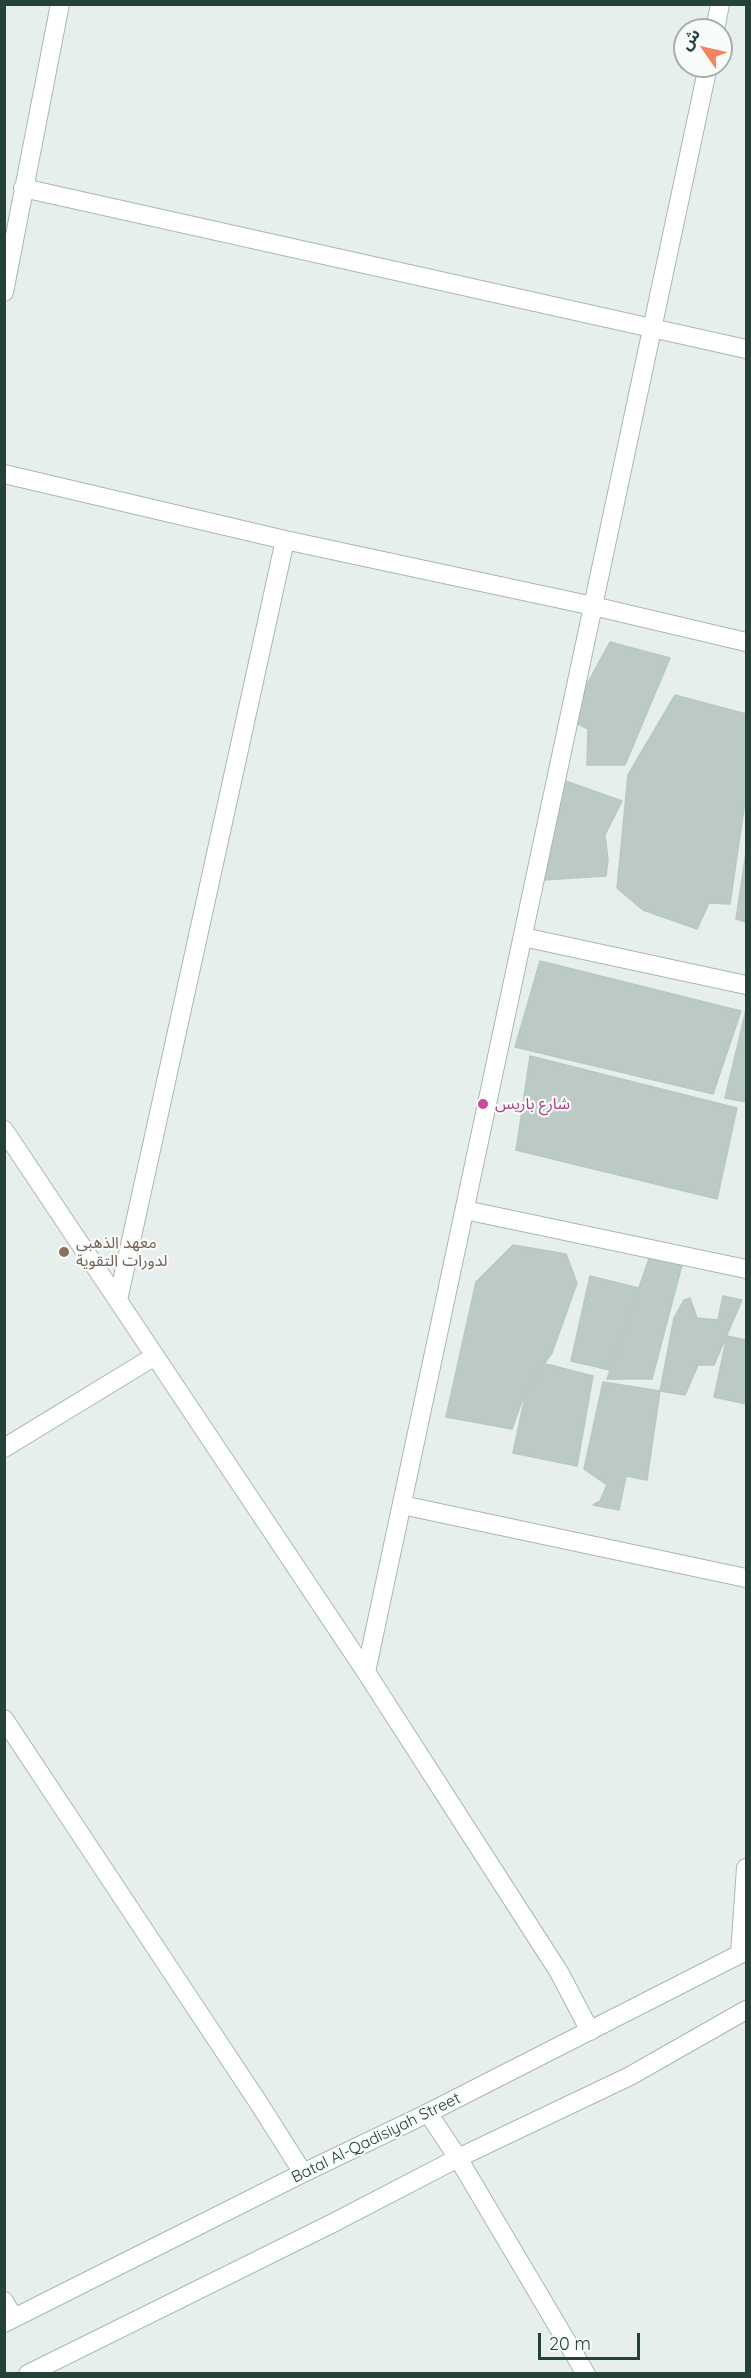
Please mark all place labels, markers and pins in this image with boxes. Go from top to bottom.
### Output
place label: شارع باريس [495,1094,570,1114]
marker: شارع باريس [476,1097,490,1111]
place label: معهد الذهبي لدورات التقوية [76,1233,167,1271]
marker: معهد الذهبي لدورات التقوية [57,1245,71,1259]

